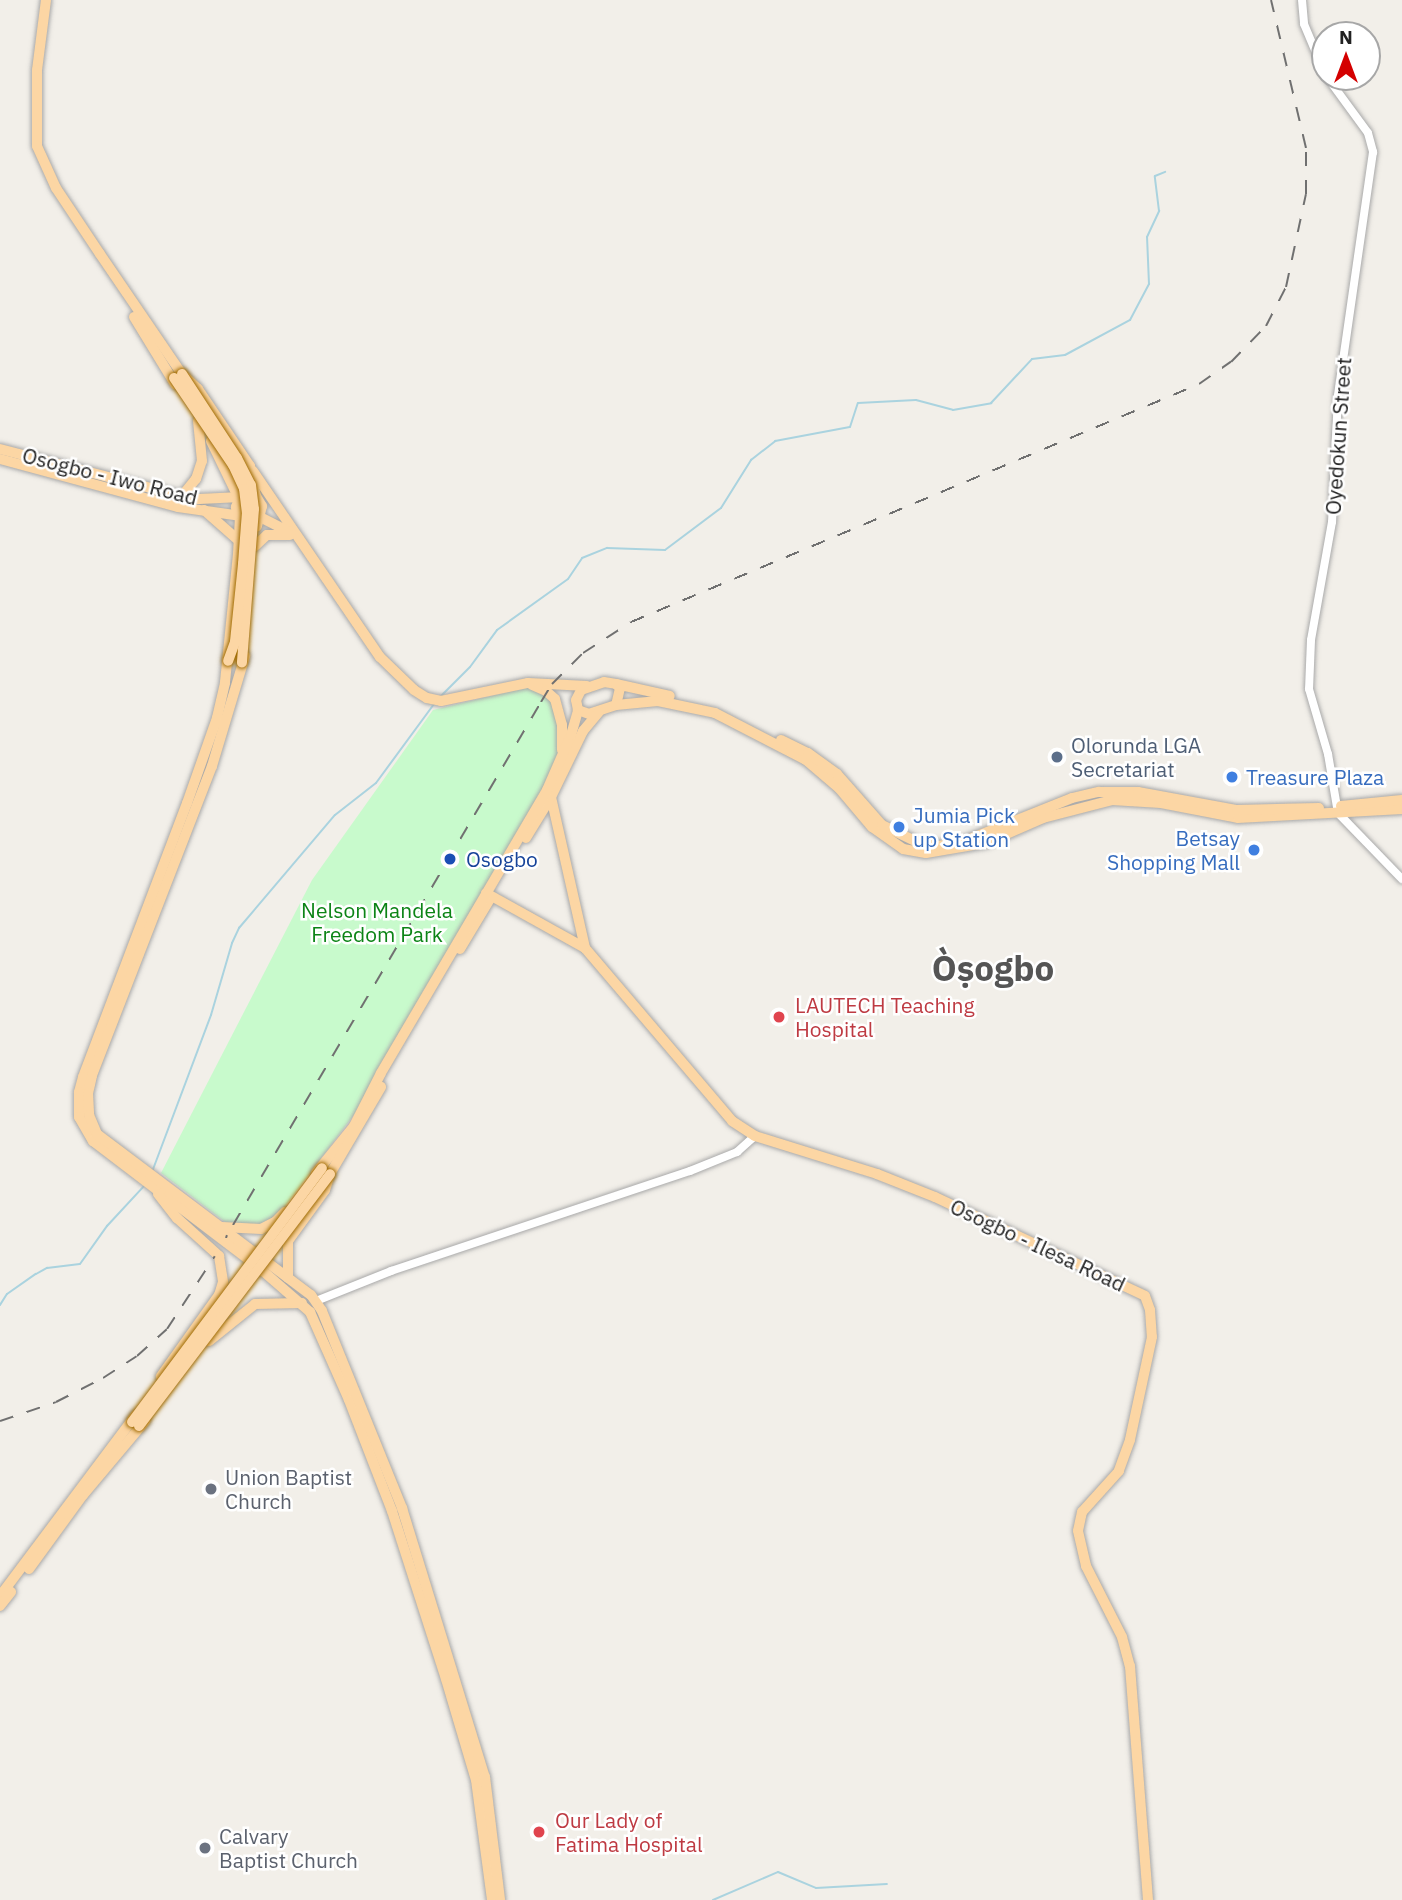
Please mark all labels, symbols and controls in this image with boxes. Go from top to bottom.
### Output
north arrow [1311,21,1381,91]
text: N [1339,25,1353,49]
street label: Oyedokun Street [1320,356,1356,516]
street label: Osogbo - Iwo Road [20,442,200,510]
place label: Olorunda LGA Secretariat [1071,732,1201,782]
marker: Olorunda LGA Secretariat [1049,749,1065,765]
place label: Treasure Plaza [1246,764,1384,790]
marker: Treasure Plaza [1224,769,1240,785]
place label: Jumia Pick up Station [913,802,1015,852]
marker: Jumia Pick up Station [891,819,907,835]
place label: Betsay Shopping Mall [1107,825,1240,875]
marker: Betsay Shopping Mall [1246,842,1262,858]
place label: Osogbo [466,846,538,872]
marker: Osogbo [440,849,460,869]
park label: Nelson Mandela Freedom Park [301,897,453,947]
district label: Òṣogbo [932,947,1054,989]
place label: LAUTECH Teaching Hospital [795,992,975,1042]
marker: LAUTECH Teaching Hospital [769,1007,789,1027]
street label: Osogbo - Ilesa Road [946,1193,1130,1297]
place label: Union Baptist Church [225,1464,352,1514]
marker: Union Baptist Church [203,1481,219,1497]
place label: Our Lady of Fatima Hospital [555,1807,703,1857]
marker: Our Lady of Fatima Hospital [529,1822,549,1842]
place label: Calvary Baptist Church [219,1823,358,1873]
marker: Calvary Baptist Church [197,1840,213,1856]

